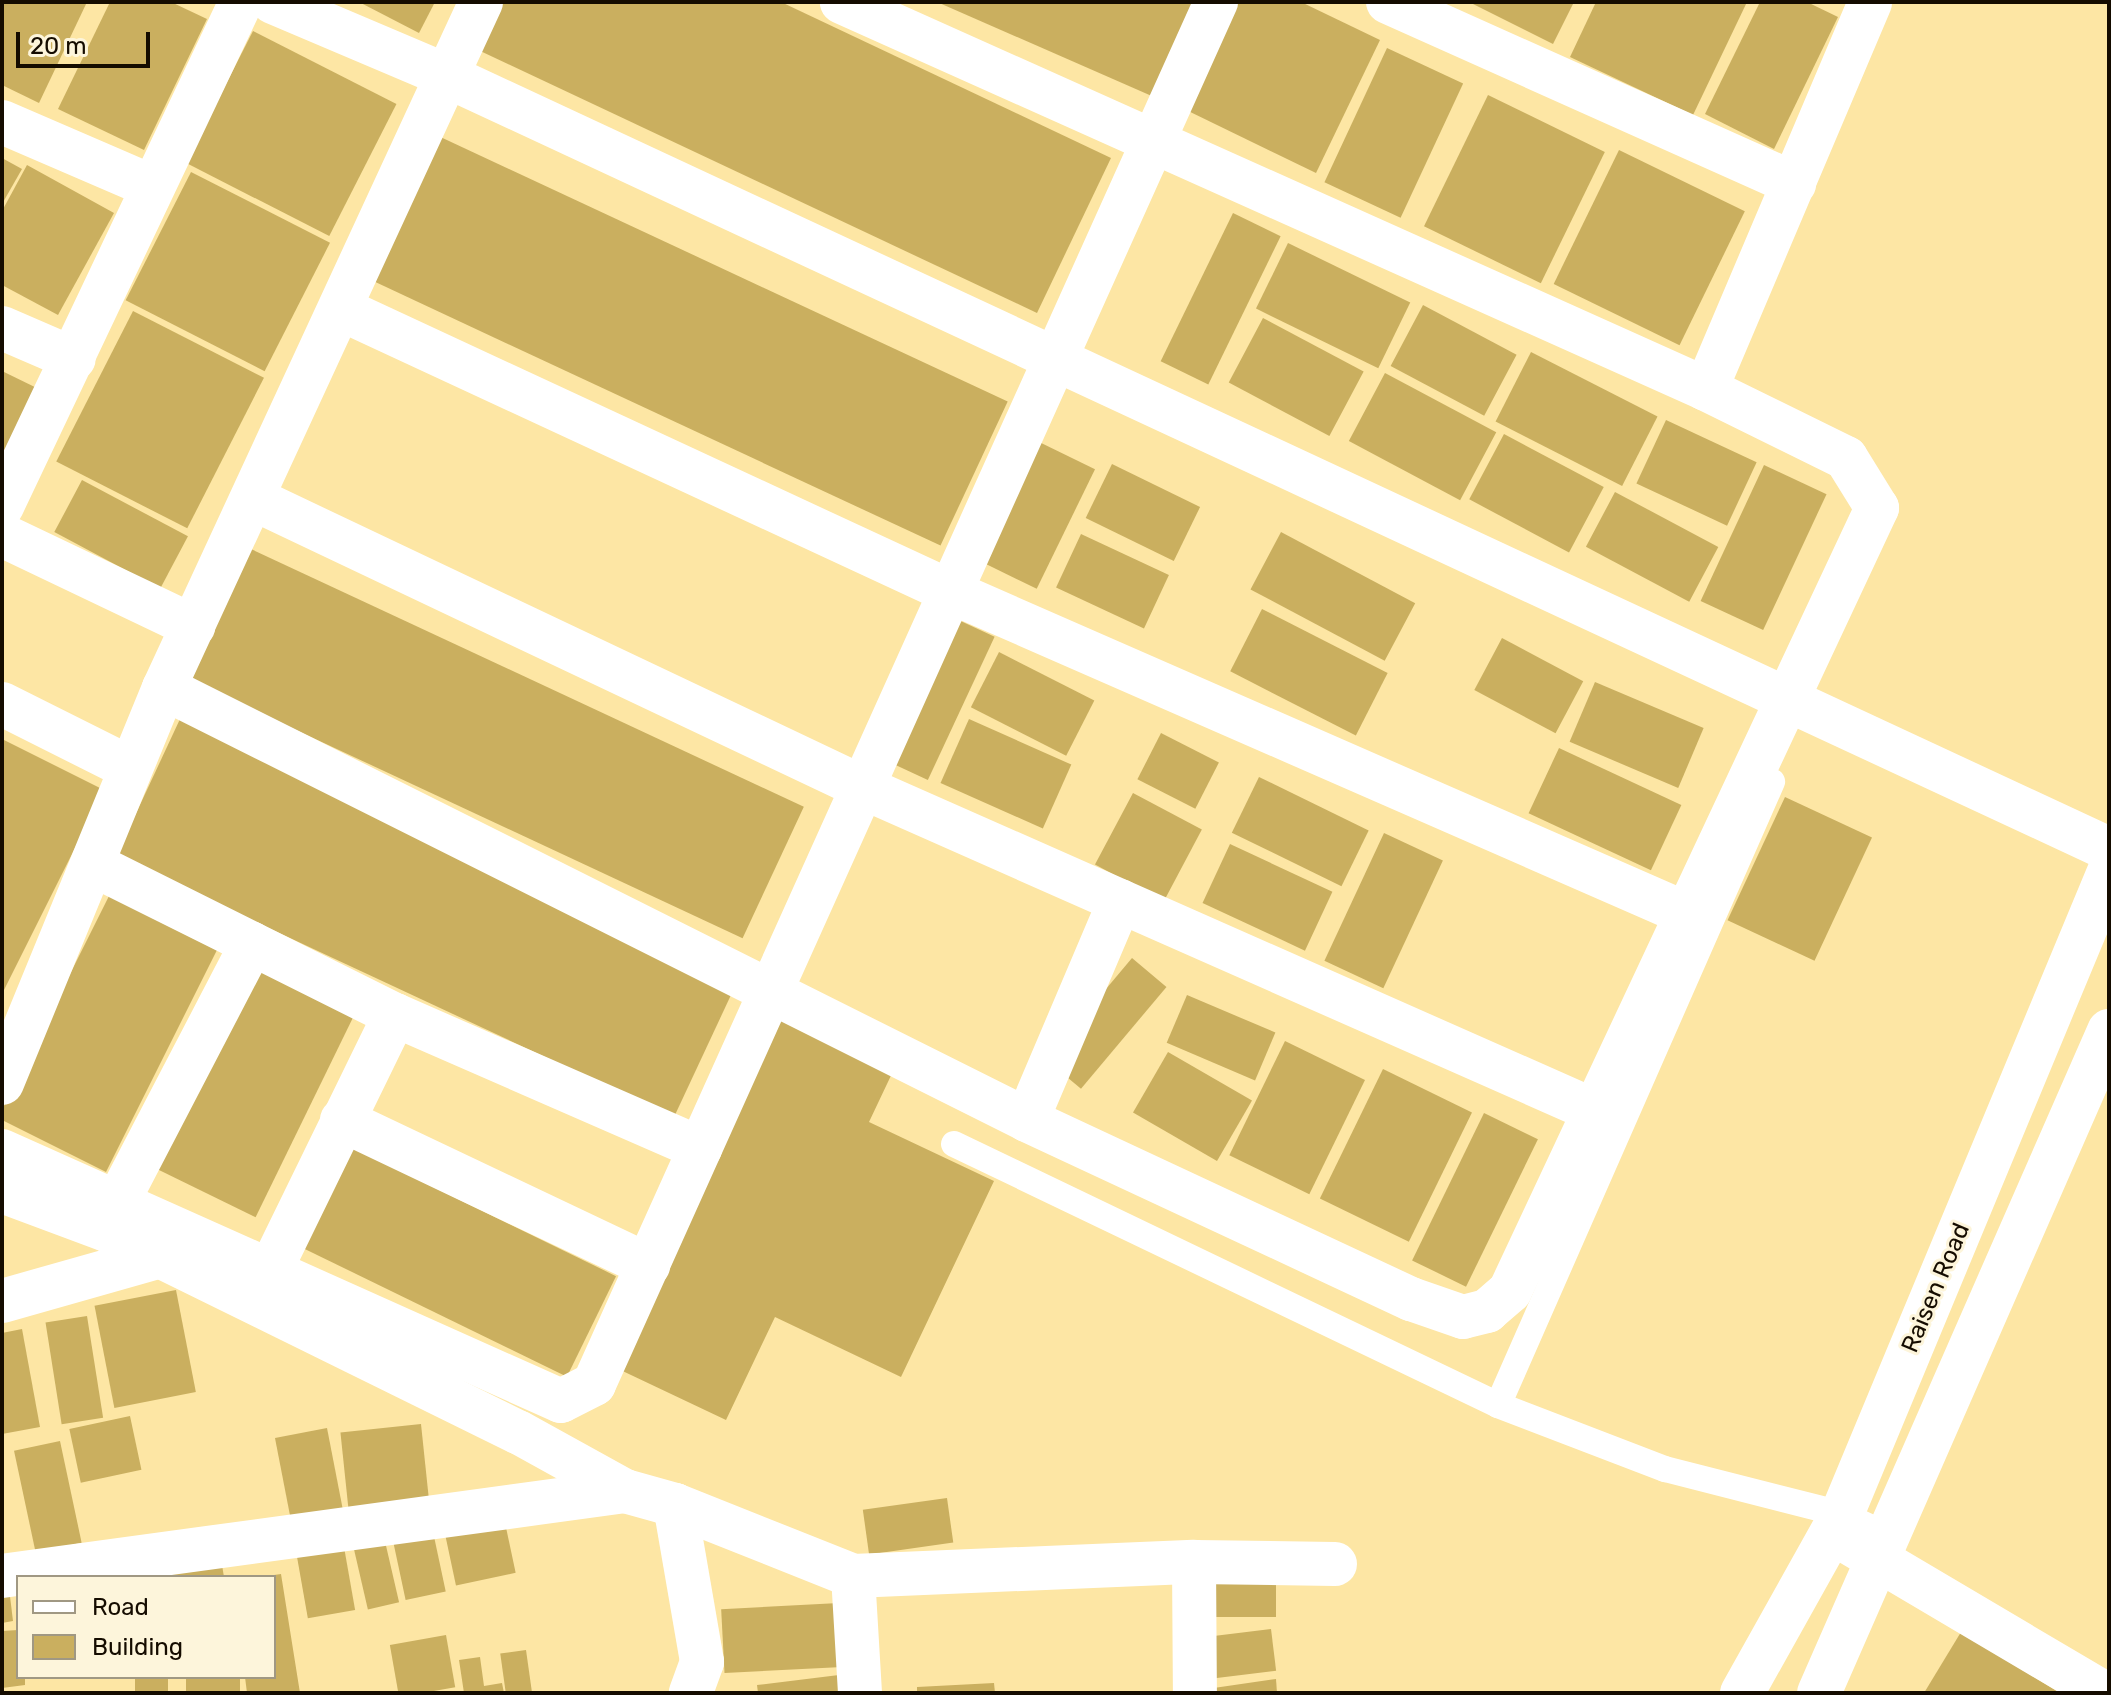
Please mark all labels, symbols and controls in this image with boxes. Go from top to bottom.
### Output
scale bar [20,16,154,66]
text: 20 m [30,32,87,60]
street label: Raisen Road [1896,1219,1976,1357]
legend [16,1575,276,1679]
text: Road [92,1593,149,1621]
text: Building [92,1633,183,1661]

